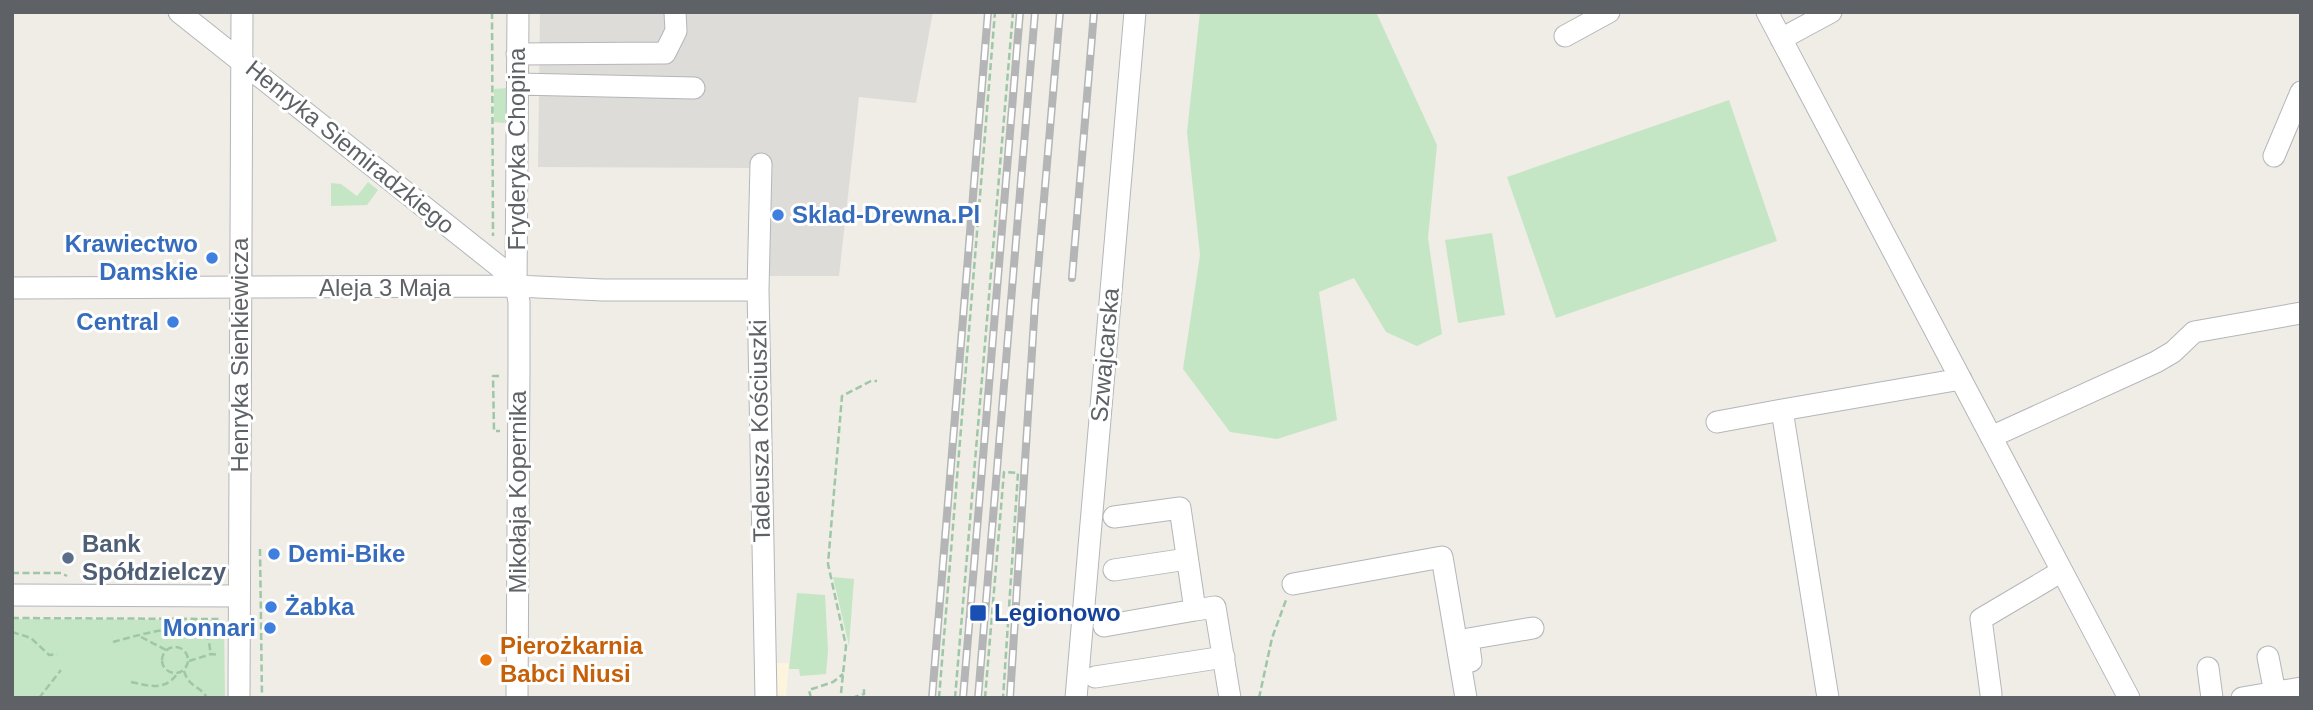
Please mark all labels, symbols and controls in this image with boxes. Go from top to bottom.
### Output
street label: Fryderyka Chopina [503,47,530,250]
street label: Henryka Siemiradzkiego [241,54,460,239]
place label: Sklad-Drewna.Pl [792,201,980,228]
marker: Sklad-Drewna.Pl [770,207,786,223]
place label: Krawiectwo Damskie [65,230,198,285]
street label: Henryka Sienkiewicza [226,237,253,472]
marker: Krawiectwo Damskie [204,250,220,266]
street label: Aleja 3 Maja [319,274,452,301]
street label: Szwajcarska [1085,286,1124,423]
place label: Central [76,308,159,335]
marker: Central [165,314,181,330]
street label: Tadeusza Kościuszki [744,319,775,543]
street label: Mikołaja Kopernika [504,390,531,593]
place label: Bank Spółdzielczy [82,530,227,585]
place label: Demi-Bike [288,540,405,567]
marker: Demi-Bike [266,546,282,562]
marker: Bank Spółdzielczy [60,550,76,566]
place label: Żabka [285,593,355,620]
marker: Żabka [263,599,279,615]
place label: Legionowo [994,599,1121,626]
marker: Legionowo [968,603,988,623]
place label: Monnari [163,614,256,641]
marker: Monnari [262,620,278,636]
place label: Pierożkarnia Babci Niusi [500,632,643,687]
marker: Pierożkarnia Babci Niusi [478,652,494,668]

